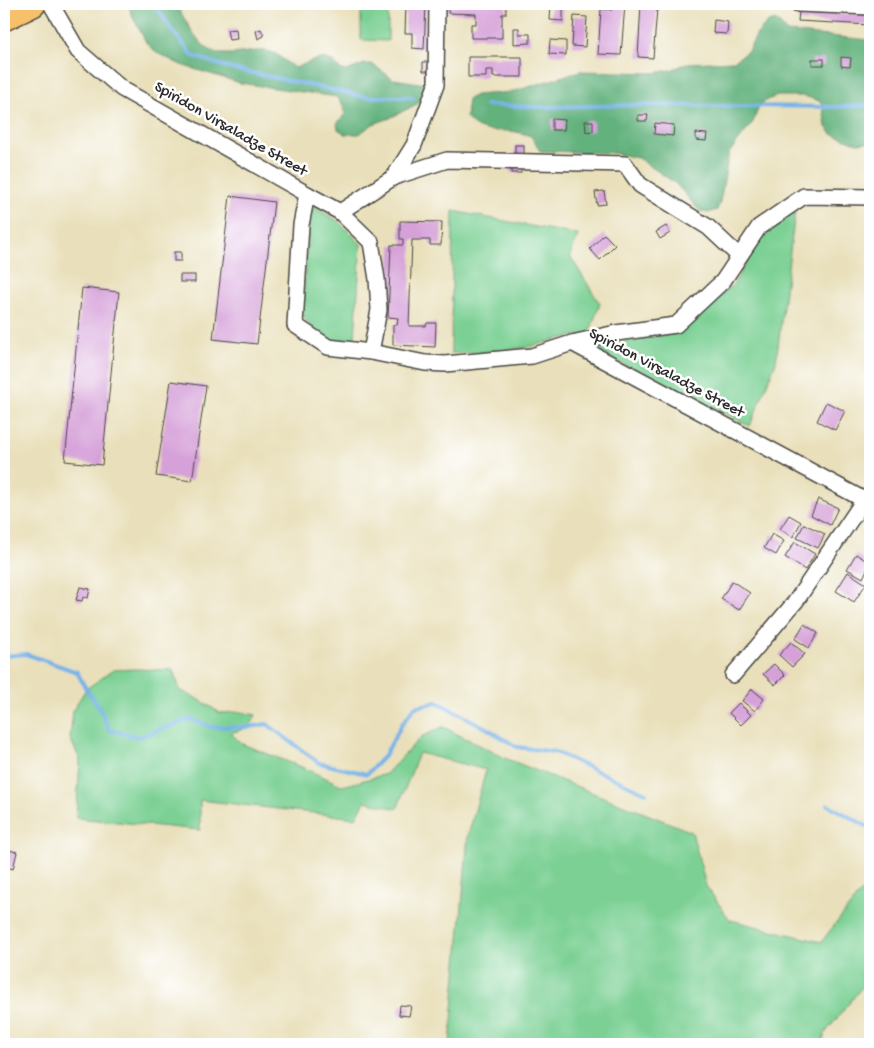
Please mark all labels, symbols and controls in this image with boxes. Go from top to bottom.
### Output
street label: Spiridon Virsaladze Street [150,78,311,182]
street label: Spiridon Virsaladze Street [585,325,748,424]

